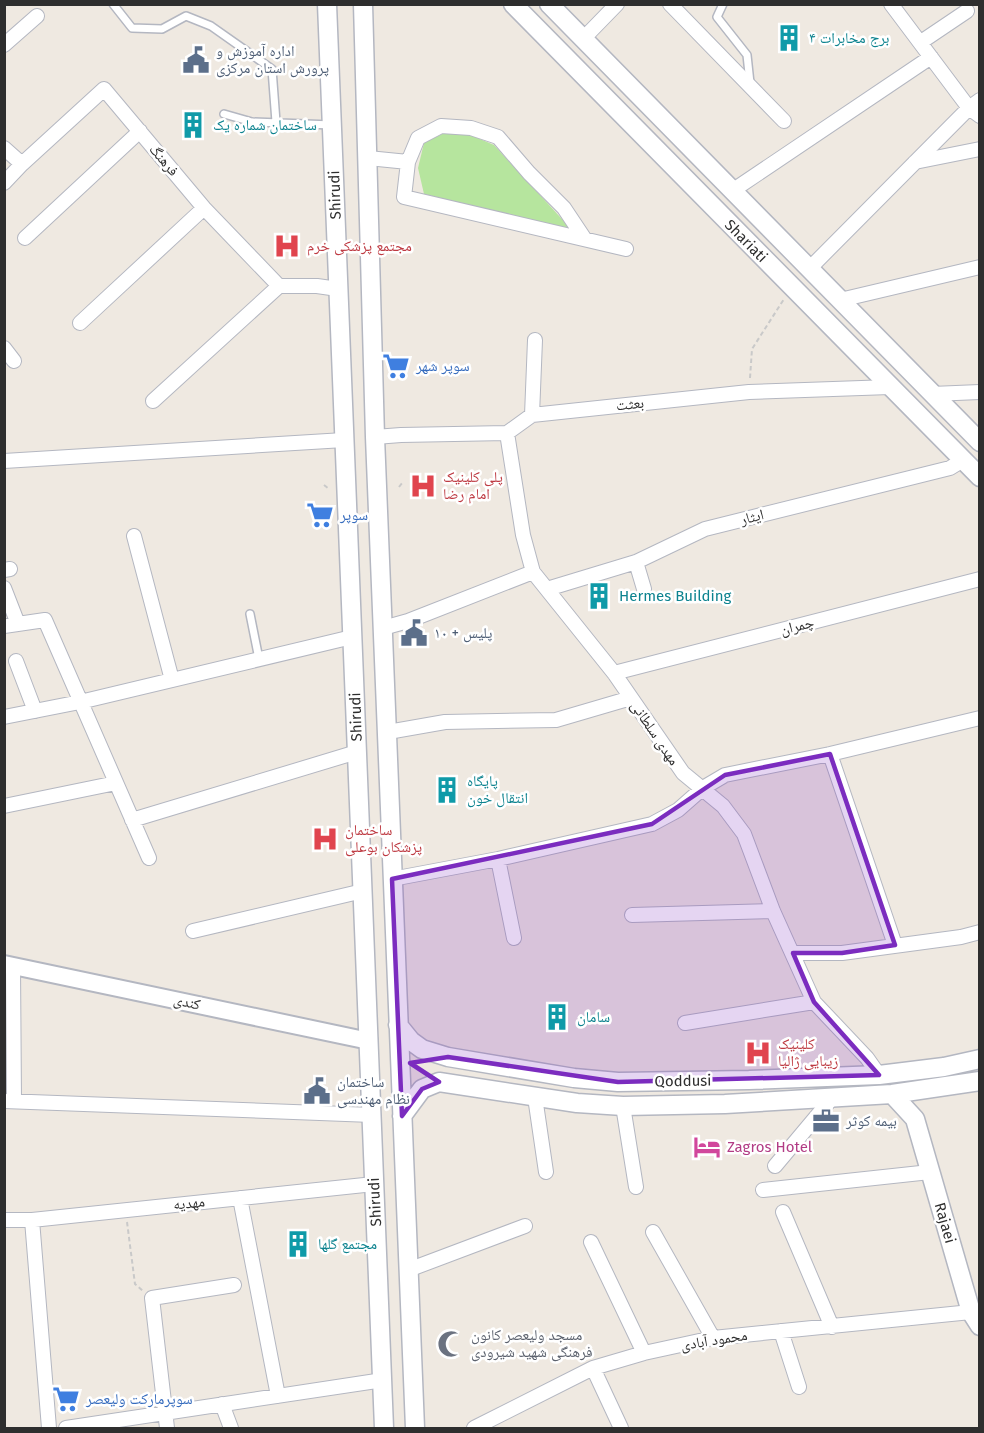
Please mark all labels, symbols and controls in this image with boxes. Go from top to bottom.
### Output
building icon: برج مخابرات ۴ [774,23,804,53]
place label: برج مخابرات ۴ [809,29,889,48]
place label: اداره آموزش و پرورش استان مرکزی [216,42,329,78]
public building icon: اداره آموزش و پرورش استان مرکزی [181,45,211,75]
building icon: ساختمان شماره یک [178,110,208,140]
place label: ساختمان شماره یک [213,116,317,135]
street label: فرهنگ [146,140,182,180]
street label: Shirudi [325,170,345,220]
street label: Shariati [721,216,771,266]
hospital icon: مجتمع پزشکی خرم [272,231,302,261]
place label: مجتمع پزشکی خرم [307,237,412,256]
supermarket icon: سوپر شهر [381,351,411,381]
place label: سوپر شهر [415,357,470,375]
street label: بعثت [615,394,645,414]
place label: پلی کلینیک امام رضا [443,468,503,504]
hospital icon: پلی کلینیک امام رضا [408,471,438,501]
supermarket icon: سوپر [305,500,335,530]
street label: ایثار [737,505,766,529]
place label: سوپر [339,506,368,524]
building icon: Hermes Building [584,581,614,611]
place label: Hermes Building [619,587,732,605]
street label: چمران [778,613,816,640]
public building icon: پلیس + ۱۰ [399,618,429,648]
place label: پلیس + ۱۰ [434,624,492,643]
street label: Shirudi [346,692,366,742]
street label: مهدی سلطانی [626,697,683,769]
place label: پایگاه انتقال خون [467,772,528,808]
building icon: پایگاه انتقال خون [432,775,462,805]
place label: ساختمان پزشکان بوعلی [345,821,422,857]
hospital icon: ساختمان پزشکان بوعلی [310,824,340,854]
street label: کندی [172,990,202,1015]
building icon: سامان [542,1002,572,1032]
place label: سامان [577,1008,610,1027]
place label: کلینیک زیبایی ژالیا [778,1035,838,1071]
hospital icon: کلینیک زیبایی ژالیا [743,1038,773,1068]
street label: Qoddusi [654,1072,712,1090]
place label: ساختمان نظام مهندسی [337,1073,410,1109]
public building icon: ساختمان نظام مهندسی [302,1076,332,1106]
office icon: بیمه کوثر [811,1106,841,1136]
place label: بیمه کوثر [845,1112,897,1130]
hotel icon: Zagros Hotel [692,1132,722,1162]
place label: Zagros Hotel [727,1138,813,1156]
street label: Shirudi [365,1177,385,1227]
street label: مهدیه [172,1192,206,1214]
street label: Rajaei [931,1200,959,1246]
building icon: مجتمع گلها [283,1229,313,1259]
place label: مجتمع گلها [318,1235,377,1254]
place label: مسجد ولیعصر کانون فرهنگی شهید شیرودی [471,1326,592,1362]
street label: محمود آبادی [679,1326,749,1355]
mosque icon: مسجد ولیعصر کانون فرهنگی شهید شیرودی [436,1329,466,1359]
supermarket icon: سوپرمارکت ولیعصر [51,1384,81,1414]
place label: سوپرمارکت ولیعصر [85,1390,193,1408]

